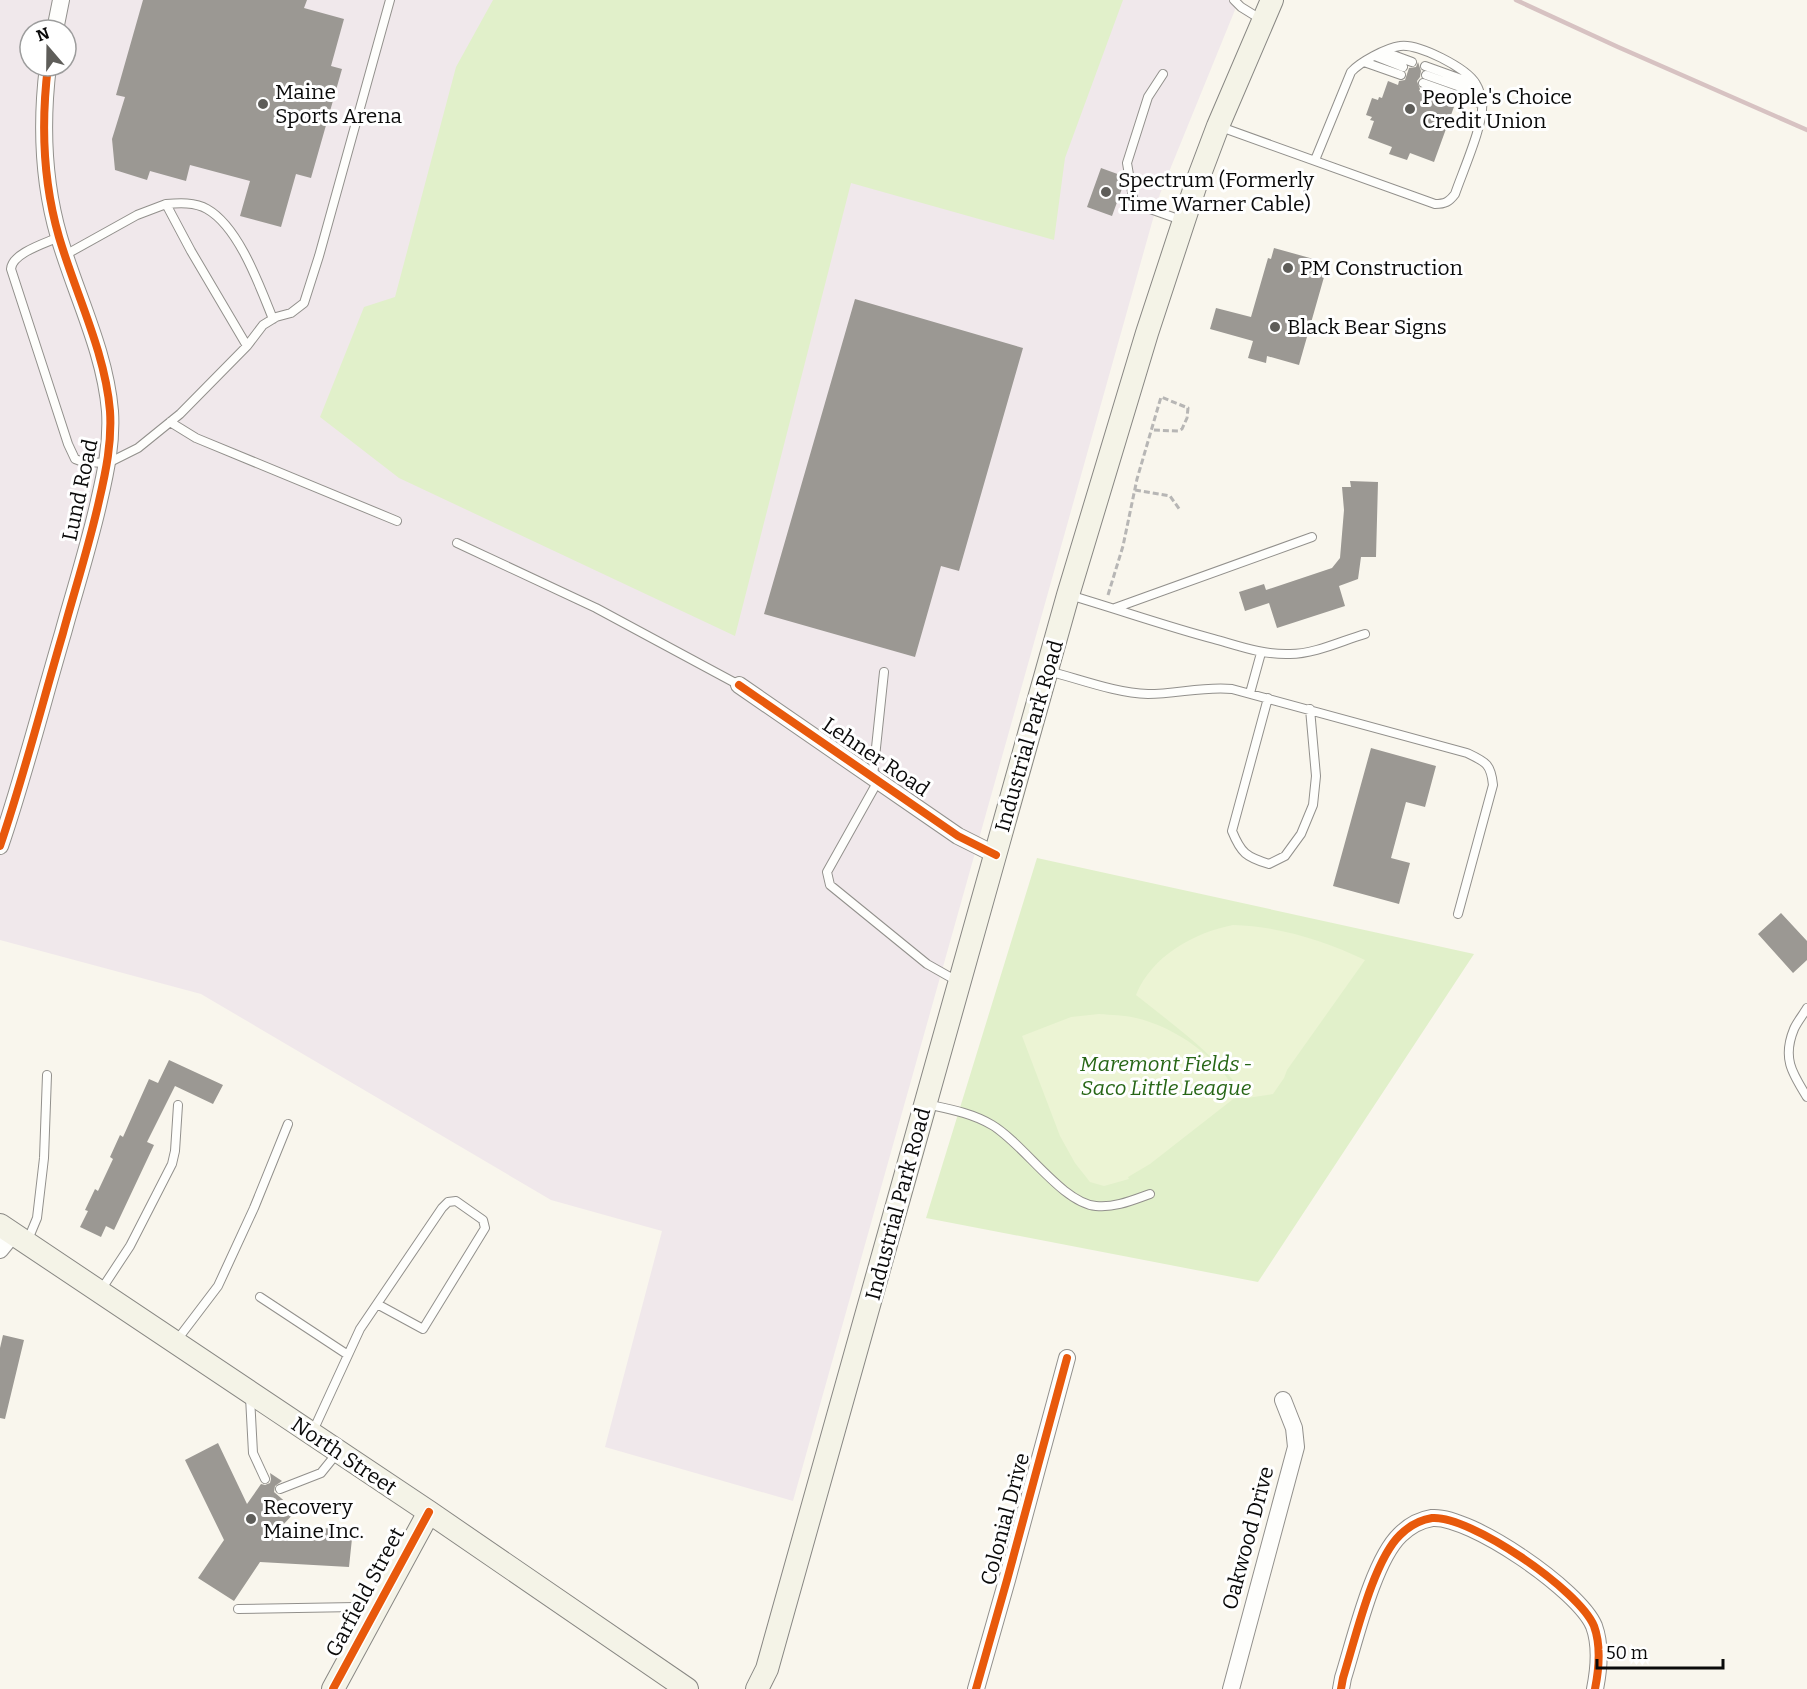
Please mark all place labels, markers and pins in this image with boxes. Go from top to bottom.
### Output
place label: Maine Sports Arena [275,79,402,129]
place label: People's Choice Credit Union [1422,84,1572,134]
marker: Maine Sports Arena [256,97,270,111]
marker: People's Choice Credit Union [1403,102,1417,116]
place label: Spectrum (Formerly Time Warner Cable) [1118,167,1315,217]
marker: Spectrum (Formerly Time Warner Cable) [1099,185,1113,199]
place label: PM Construction [1300,255,1463,281]
marker: PM Construction [1281,261,1295,275]
place label: Black Bear Signs [1287,314,1447,340]
marker: Black Bear Signs [1268,320,1282,334]
place label: Recovery Maine Inc. [263,1494,364,1544]
marker: Recovery Maine Inc. [244,1512,258,1526]

